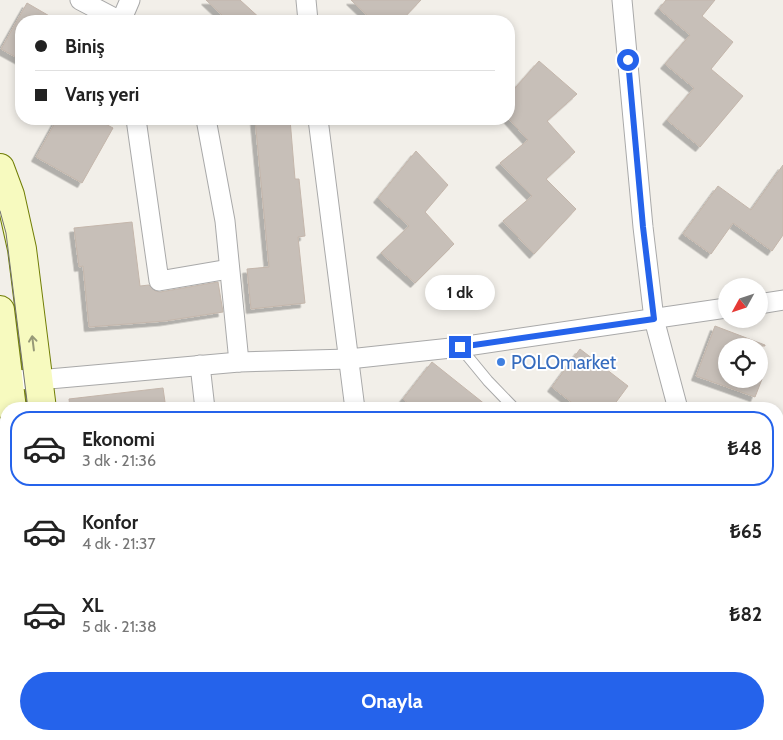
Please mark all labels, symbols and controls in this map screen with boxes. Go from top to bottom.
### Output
text: Biniş [65,35,105,58]
route start [617,49,639,71]
text: Varış yeri [65,83,139,106]
callout: 1 dk [425,274,495,310]
north arrow [718,278,768,328]
map controls [718,278,768,388]
text: 1 dk [447,283,473,302]
one-way arrow [28,335,38,351]
route end [449,336,471,358]
button: locate [718,338,768,388]
place label: POLOmarket [511,351,617,374]
marker: POLOmarket [495,356,507,368]
icon: car [22,426,67,471]
text: Ekonomi [82,428,155,451]
text: ₺48 [727,437,762,460]
text: 3 dk · 21:36 [82,451,156,470]
icon: car [22,509,67,554]
text: Konfor [82,511,138,534]
text: ₺65 [730,520,762,543]
text: 4 dk · 21:37 [82,534,156,553]
icon: car [22,592,67,637]
text: XL [82,594,103,617]
text: ₺82 [729,603,762,626]
text: 5 dk · 21:38 [82,617,157,636]
button: Onayla [20,672,764,730]

